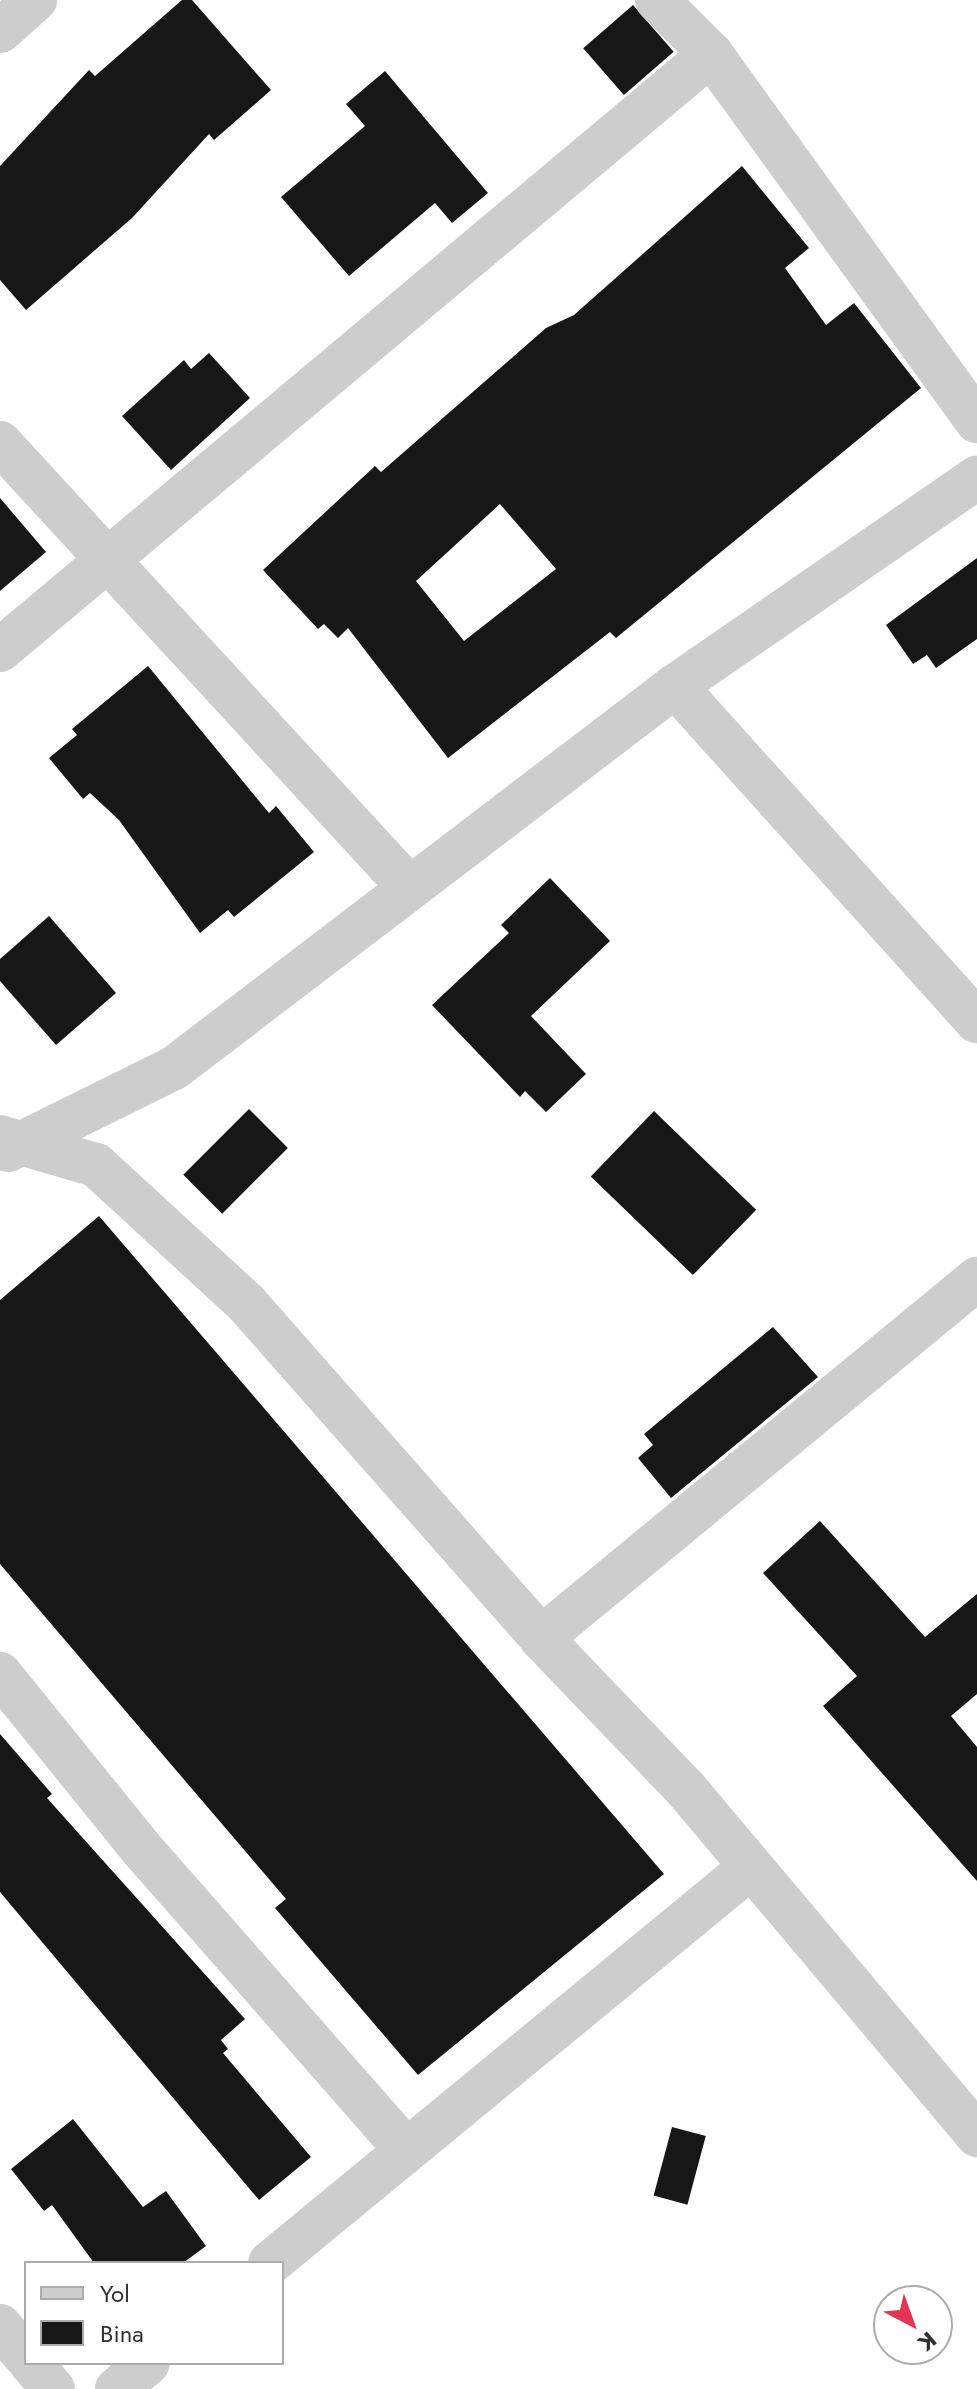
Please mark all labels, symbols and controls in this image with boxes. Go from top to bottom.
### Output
legend [24,2261,284,2365]
text: Yol [100,2276,130,2311]
north arrow [873,2285,953,2365]
text: Bina [100,2316,144,2351]
text: K [911,2324,944,2359]

